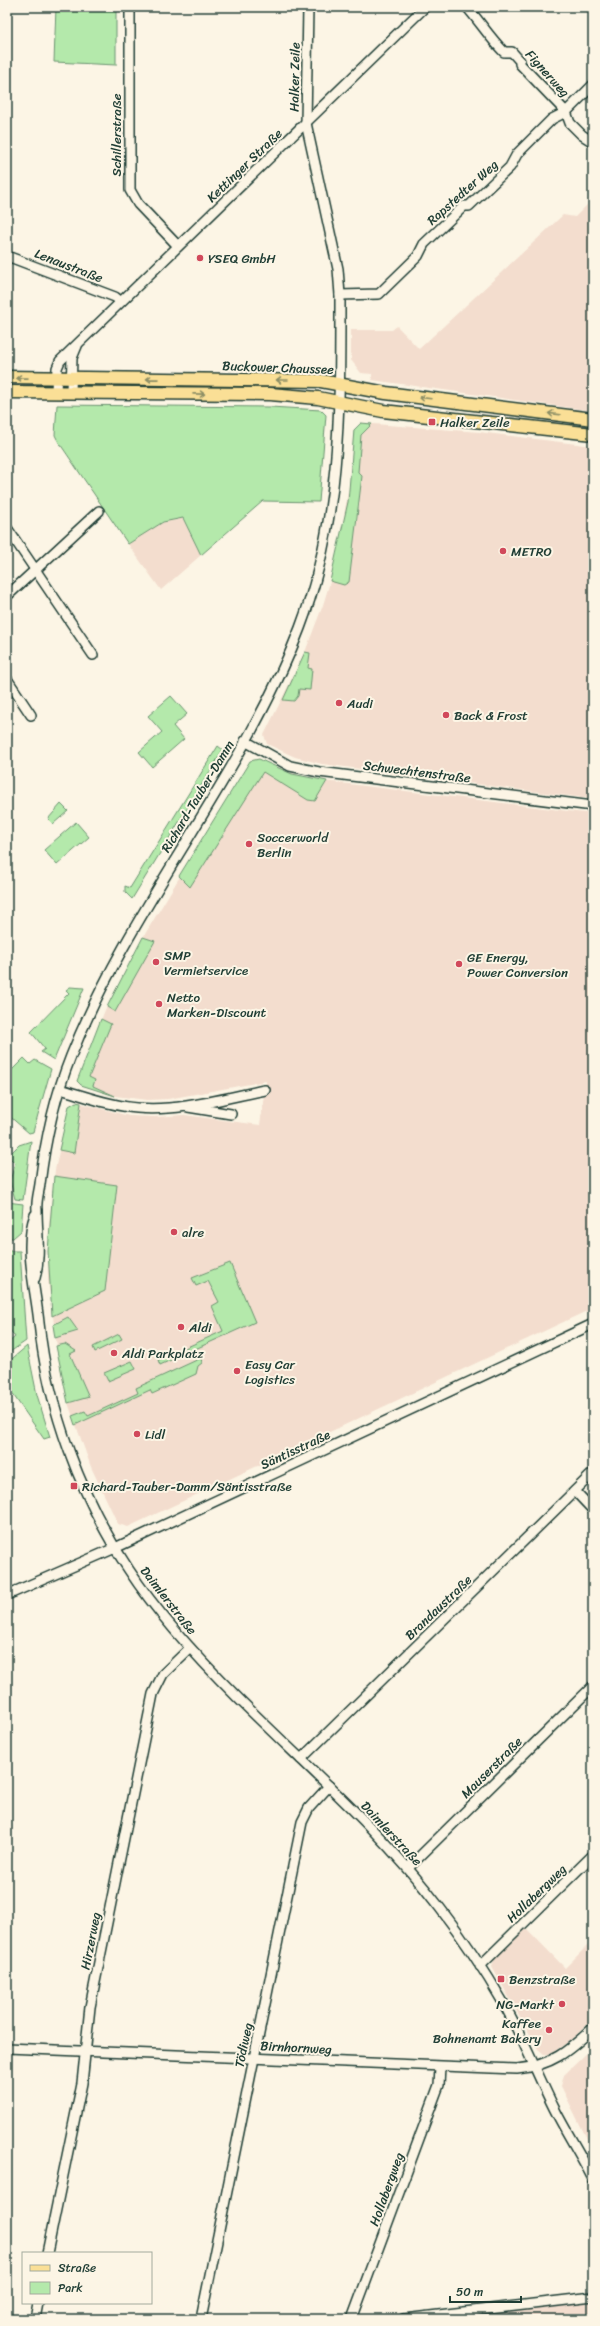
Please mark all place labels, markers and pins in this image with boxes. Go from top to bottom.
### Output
place label: YSEQ GmbH [208,247,277,270]
marker: YSEQ GmbH [195,253,205,263]
place label: Halker Zeile [440,411,510,434]
marker: Halker Zeile [427,417,437,427]
place label: METRO [511,540,552,563]
marker: METRO [498,546,508,556]
place label: Audi [346,692,373,715]
marker: Audi [334,698,344,708]
place label: Back & Frost [454,704,528,727]
marker: Back & Frost [441,710,451,720]
place label: Soccerworld Berlin [257,826,329,864]
marker: Soccerworld Berlin [244,839,254,849]
place label: SMP Vermietservice [164,944,248,982]
place label: GE Energy, Power Conversion [467,946,568,984]
marker: SMP Vermietservice [151,957,161,967]
marker: GE Energy, Power Conversion [454,959,464,969]
place label: Netto Marken-Discount [167,986,267,1024]
marker: Netto Marken-Discount [154,999,164,1009]
place label: alre [182,1221,205,1244]
marker: alre [169,1227,179,1237]
place label: Aldi [188,1316,212,1339]
marker: Aldi [176,1322,186,1332]
place label: Aldi Parkplatz [121,1342,204,1365]
marker: Aldi Parkplatz [109,1348,119,1358]
place label: Easy Car Logistics [245,1353,295,1391]
marker: Easy Car Logistics [232,1366,242,1376]
place label: Lidl [145,1423,165,1446]
marker: Lidl [132,1429,142,1439]
place label: Richard-Tauber-Damm/Säntisstraße [82,1475,292,1498]
marker: Richard-Tauber-Damm/Säntisstraße [69,1481,79,1491]
place label: Benzstraße [509,1968,575,1991]
marker: Benzstraße [496,1974,506,1984]
place label: NG-Markt [496,1993,555,2016]
marker: NG-Markt [557,1999,567,2009]
place label: Kaffee Bohnenamt Bakery [433,2012,541,2050]
marker: Kaffee Bohnenamt Bakery [544,2025,554,2035]

